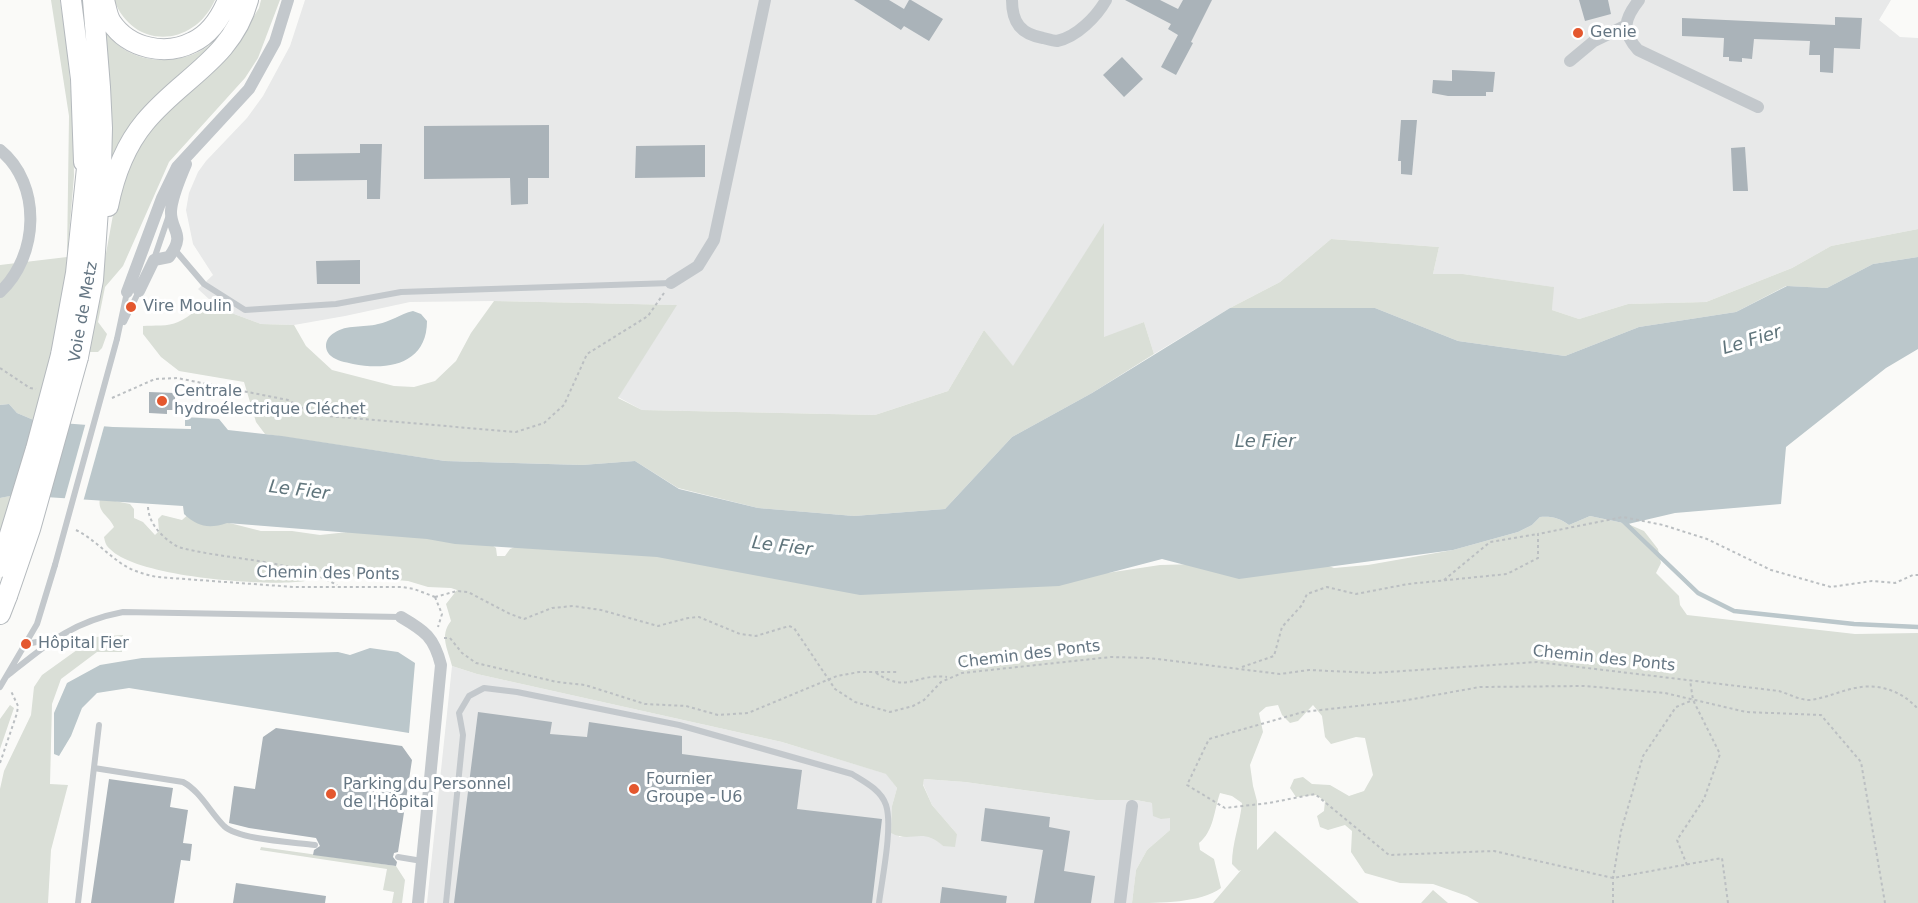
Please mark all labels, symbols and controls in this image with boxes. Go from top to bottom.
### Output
place label: Genie [1590,23,1637,43]
marker: Genie [1571,26,1585,40]
street label: Voie de Metz [66,260,102,364]
place label: Vire Moulin [143,297,232,317]
marker: Vire Moulin [124,300,138,314]
water label: Le Fier [1720,322,1784,360]
place label: Centrale hydroélectrique Cléchet [174,382,366,420]
marker: Centrale hydroélectrique Cléchet [155,394,169,408]
water label: Le Fier [1235,431,1295,453]
water label: Le Fier [268,477,330,505]
water label: Le Fier [751,533,813,561]
street label: Chemin des Ponts [256,563,400,585]
place label: Hôpital Fier [38,634,129,654]
marker: Hôpital Fier [19,637,33,651]
street label: Chemin des Ponts [957,637,1101,673]
street label: Chemin des Ponts [1532,642,1676,676]
place label: Fournier Groupe - U6 [646,770,742,808]
place label: Parking du Personnel de l'Hôpital [343,775,511,813]
marker: Fournier Groupe - U6 [627,782,641,796]
marker: Parking du Personnel de l'Hôpital [324,787,338,801]

